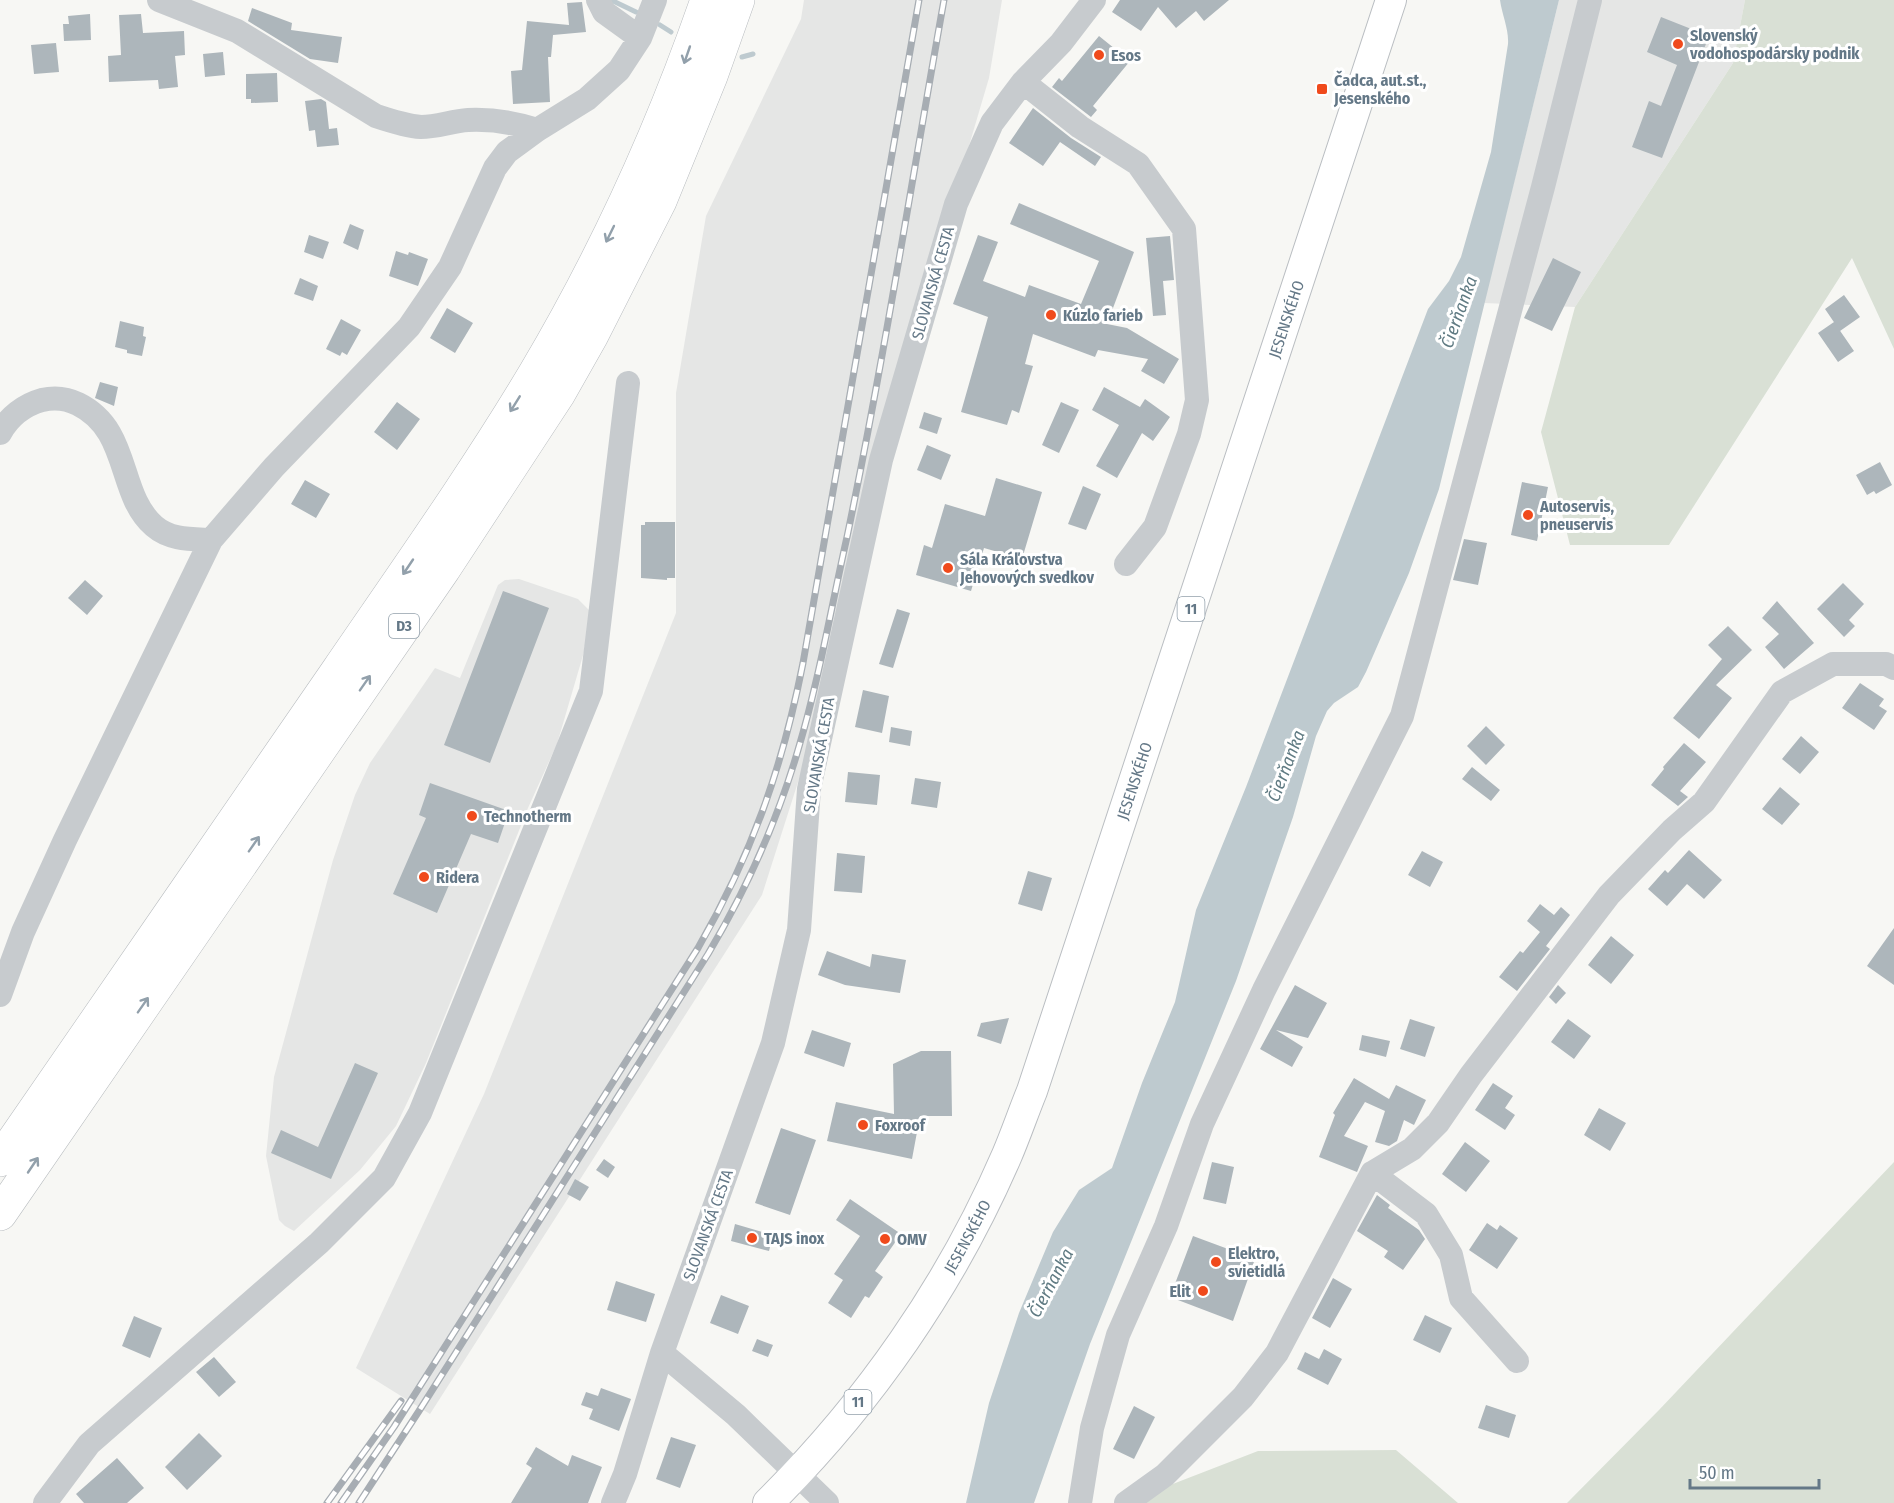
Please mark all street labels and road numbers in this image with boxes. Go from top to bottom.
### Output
street label: SLOVANSKÁ CESTA [908,224,958,342]
street label: JESENSKÉHO [1264,278,1308,360]
road number: 11 [1178,597,1204,621]
road number: D3 [389,614,419,638]
street label: SLOVANSKÁ CESTA [799,695,839,814]
street label: JESENSKÉHO [1112,740,1156,822]
street label: SLOVANSKÁ CESTA [679,1166,737,1283]
street label: JESENSKÉHO [940,1197,994,1277]
road number: 11 [844,1390,872,1414]

